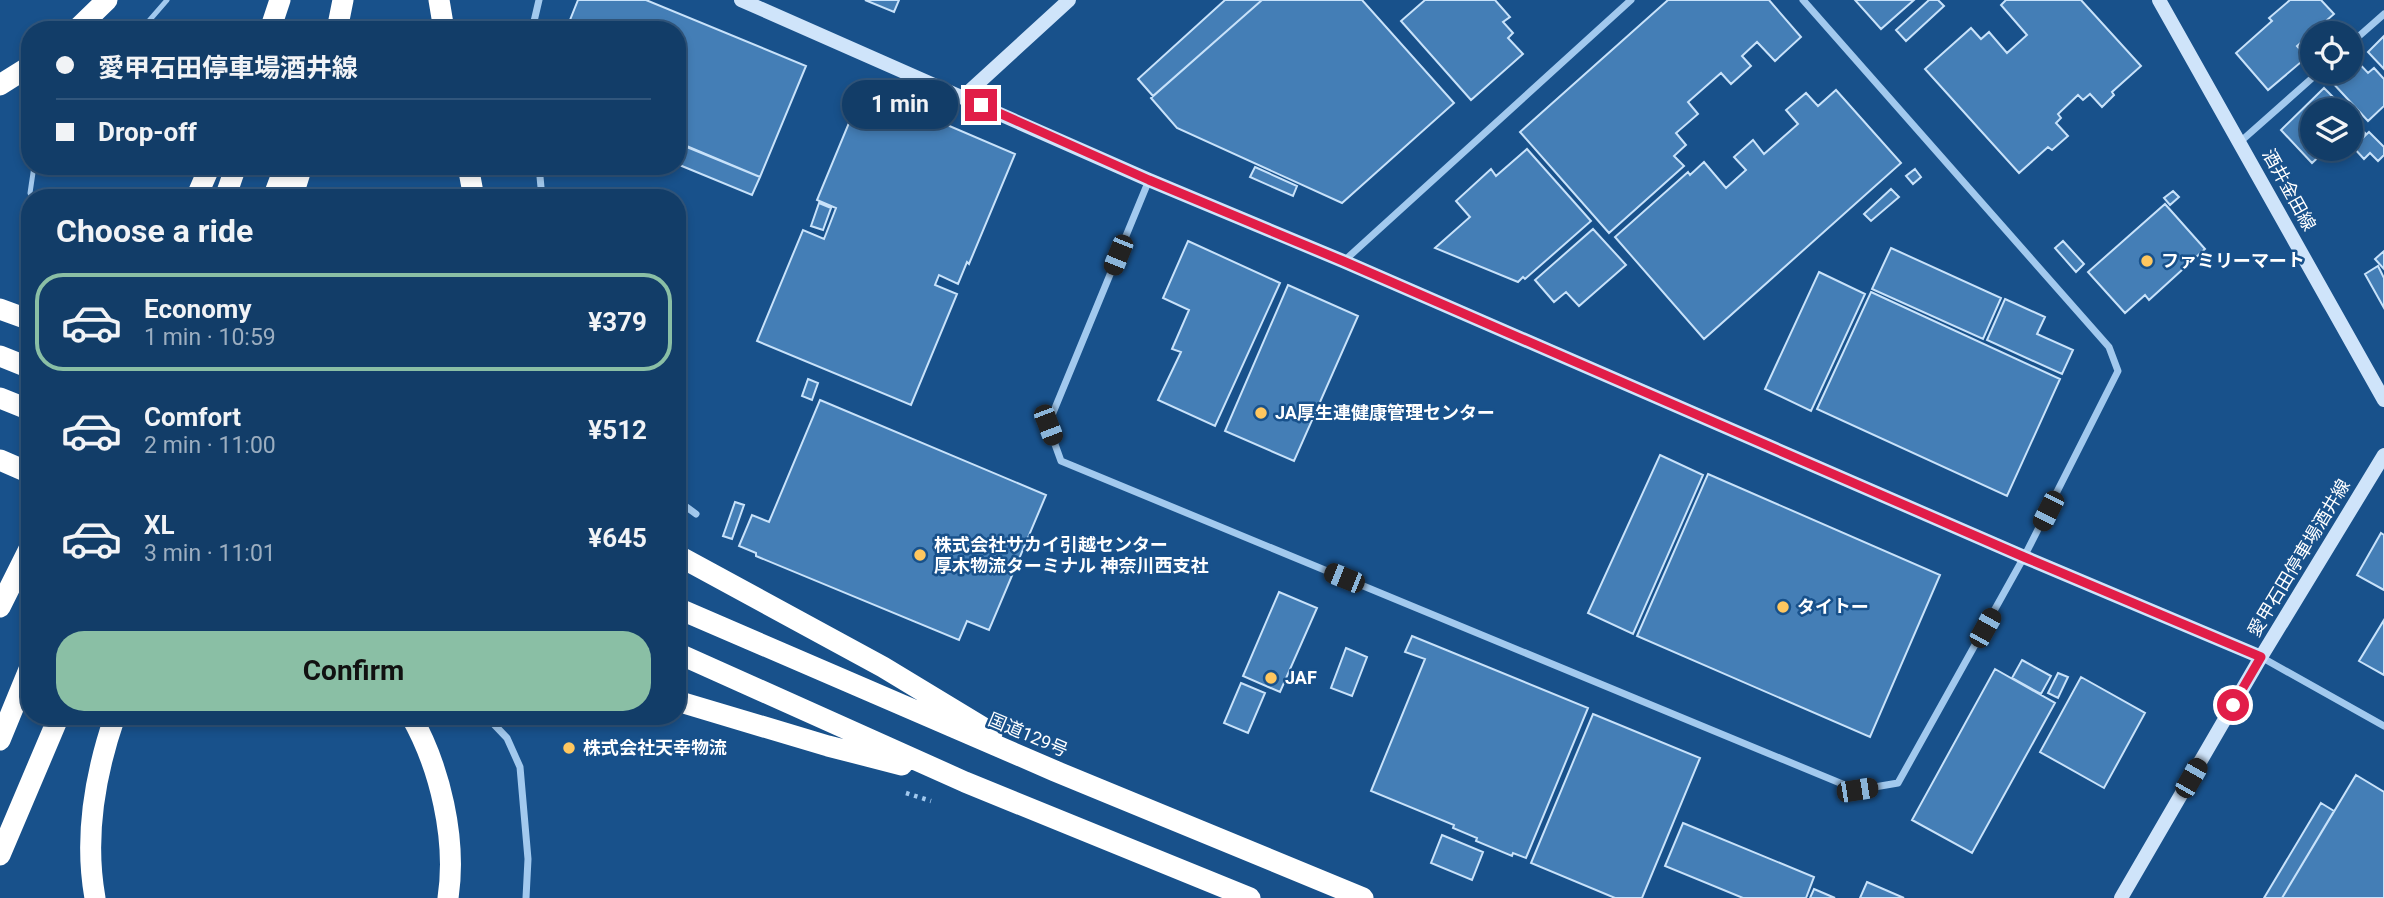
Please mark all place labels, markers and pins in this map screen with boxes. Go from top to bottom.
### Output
place label: ファミリーマート [2161,250,2305,271]
marker: ファミリーマート [2139,253,2155,269]
place label: JA厚生連健康管理センター [1275,402,1495,423]
marker: JA厚生連健康管理センター [1253,405,1269,421]
place label: 株式会社サカイ引越センター 厚木物流ターミナル 神奈川西支社 [934,534,1208,576]
marker: 株式会社サカイ引越センター 厚木物流ターミナル 神奈川西支社 [912,547,928,563]
place label: タイトー [1797,596,1869,617]
marker: タイトー [1775,599,1791,615]
place label: JAF [1285,667,1317,688]
marker: JAF [1263,670,1279,686]
place label: 株式会社天幸物流 [583,737,727,758]
marker: 株式会社天幸物流 [561,740,577,756]

